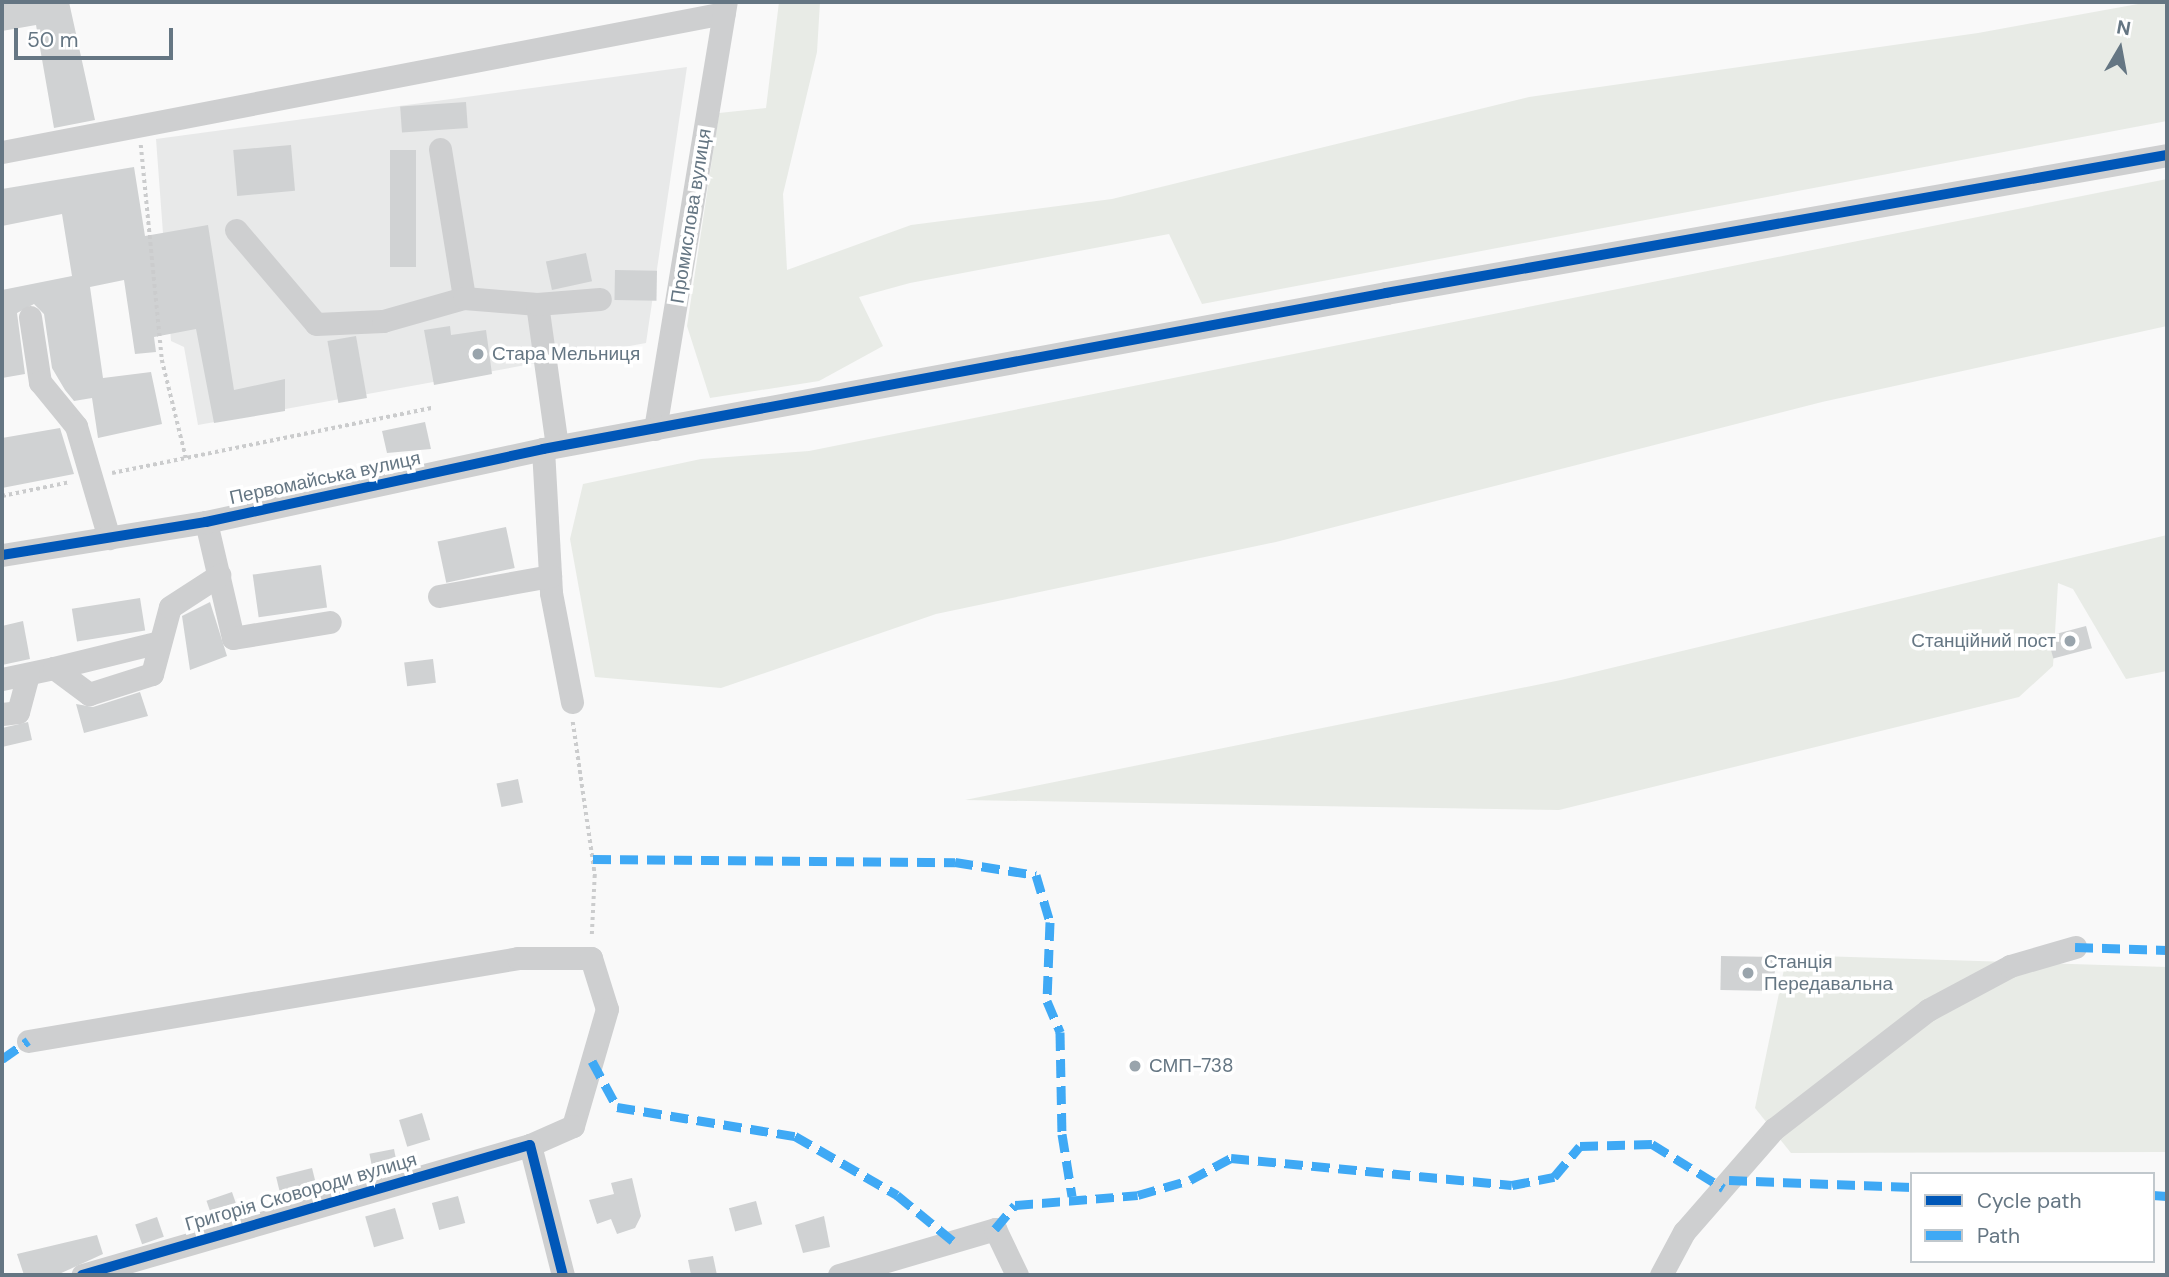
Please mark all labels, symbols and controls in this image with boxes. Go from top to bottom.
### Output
scale bar [18,14,177,58]
north arrow [2085,14,2155,84]
text: N [2115,14,2133,41]
text: 50 m [27,26,78,54]
street label: Промислова вулиця [666,127,716,305]
place label: Стара Мельниця [492,343,640,365]
marker: Стара Мельниця [470,346,486,362]
street label: Первомайська вулиця [227,447,423,509]
place label: Станційний пост [1911,630,2056,652]
marker: Станційний пост [2062,633,2078,649]
place label: Станція Передавальна [1764,951,1893,995]
marker: Станція Передавальна [1738,963,1758,983]
place label: СМП-738 [1149,1055,1234,1077]
marker: СМП-738 [1127,1058,1143,1074]
street label: Григорія Сковороди вулиця [183,1148,419,1236]
legend [1910,1172,2155,1263]
text: Cycle path [1977,1187,2082,1215]
text: Path [1977,1222,2020,1250]

